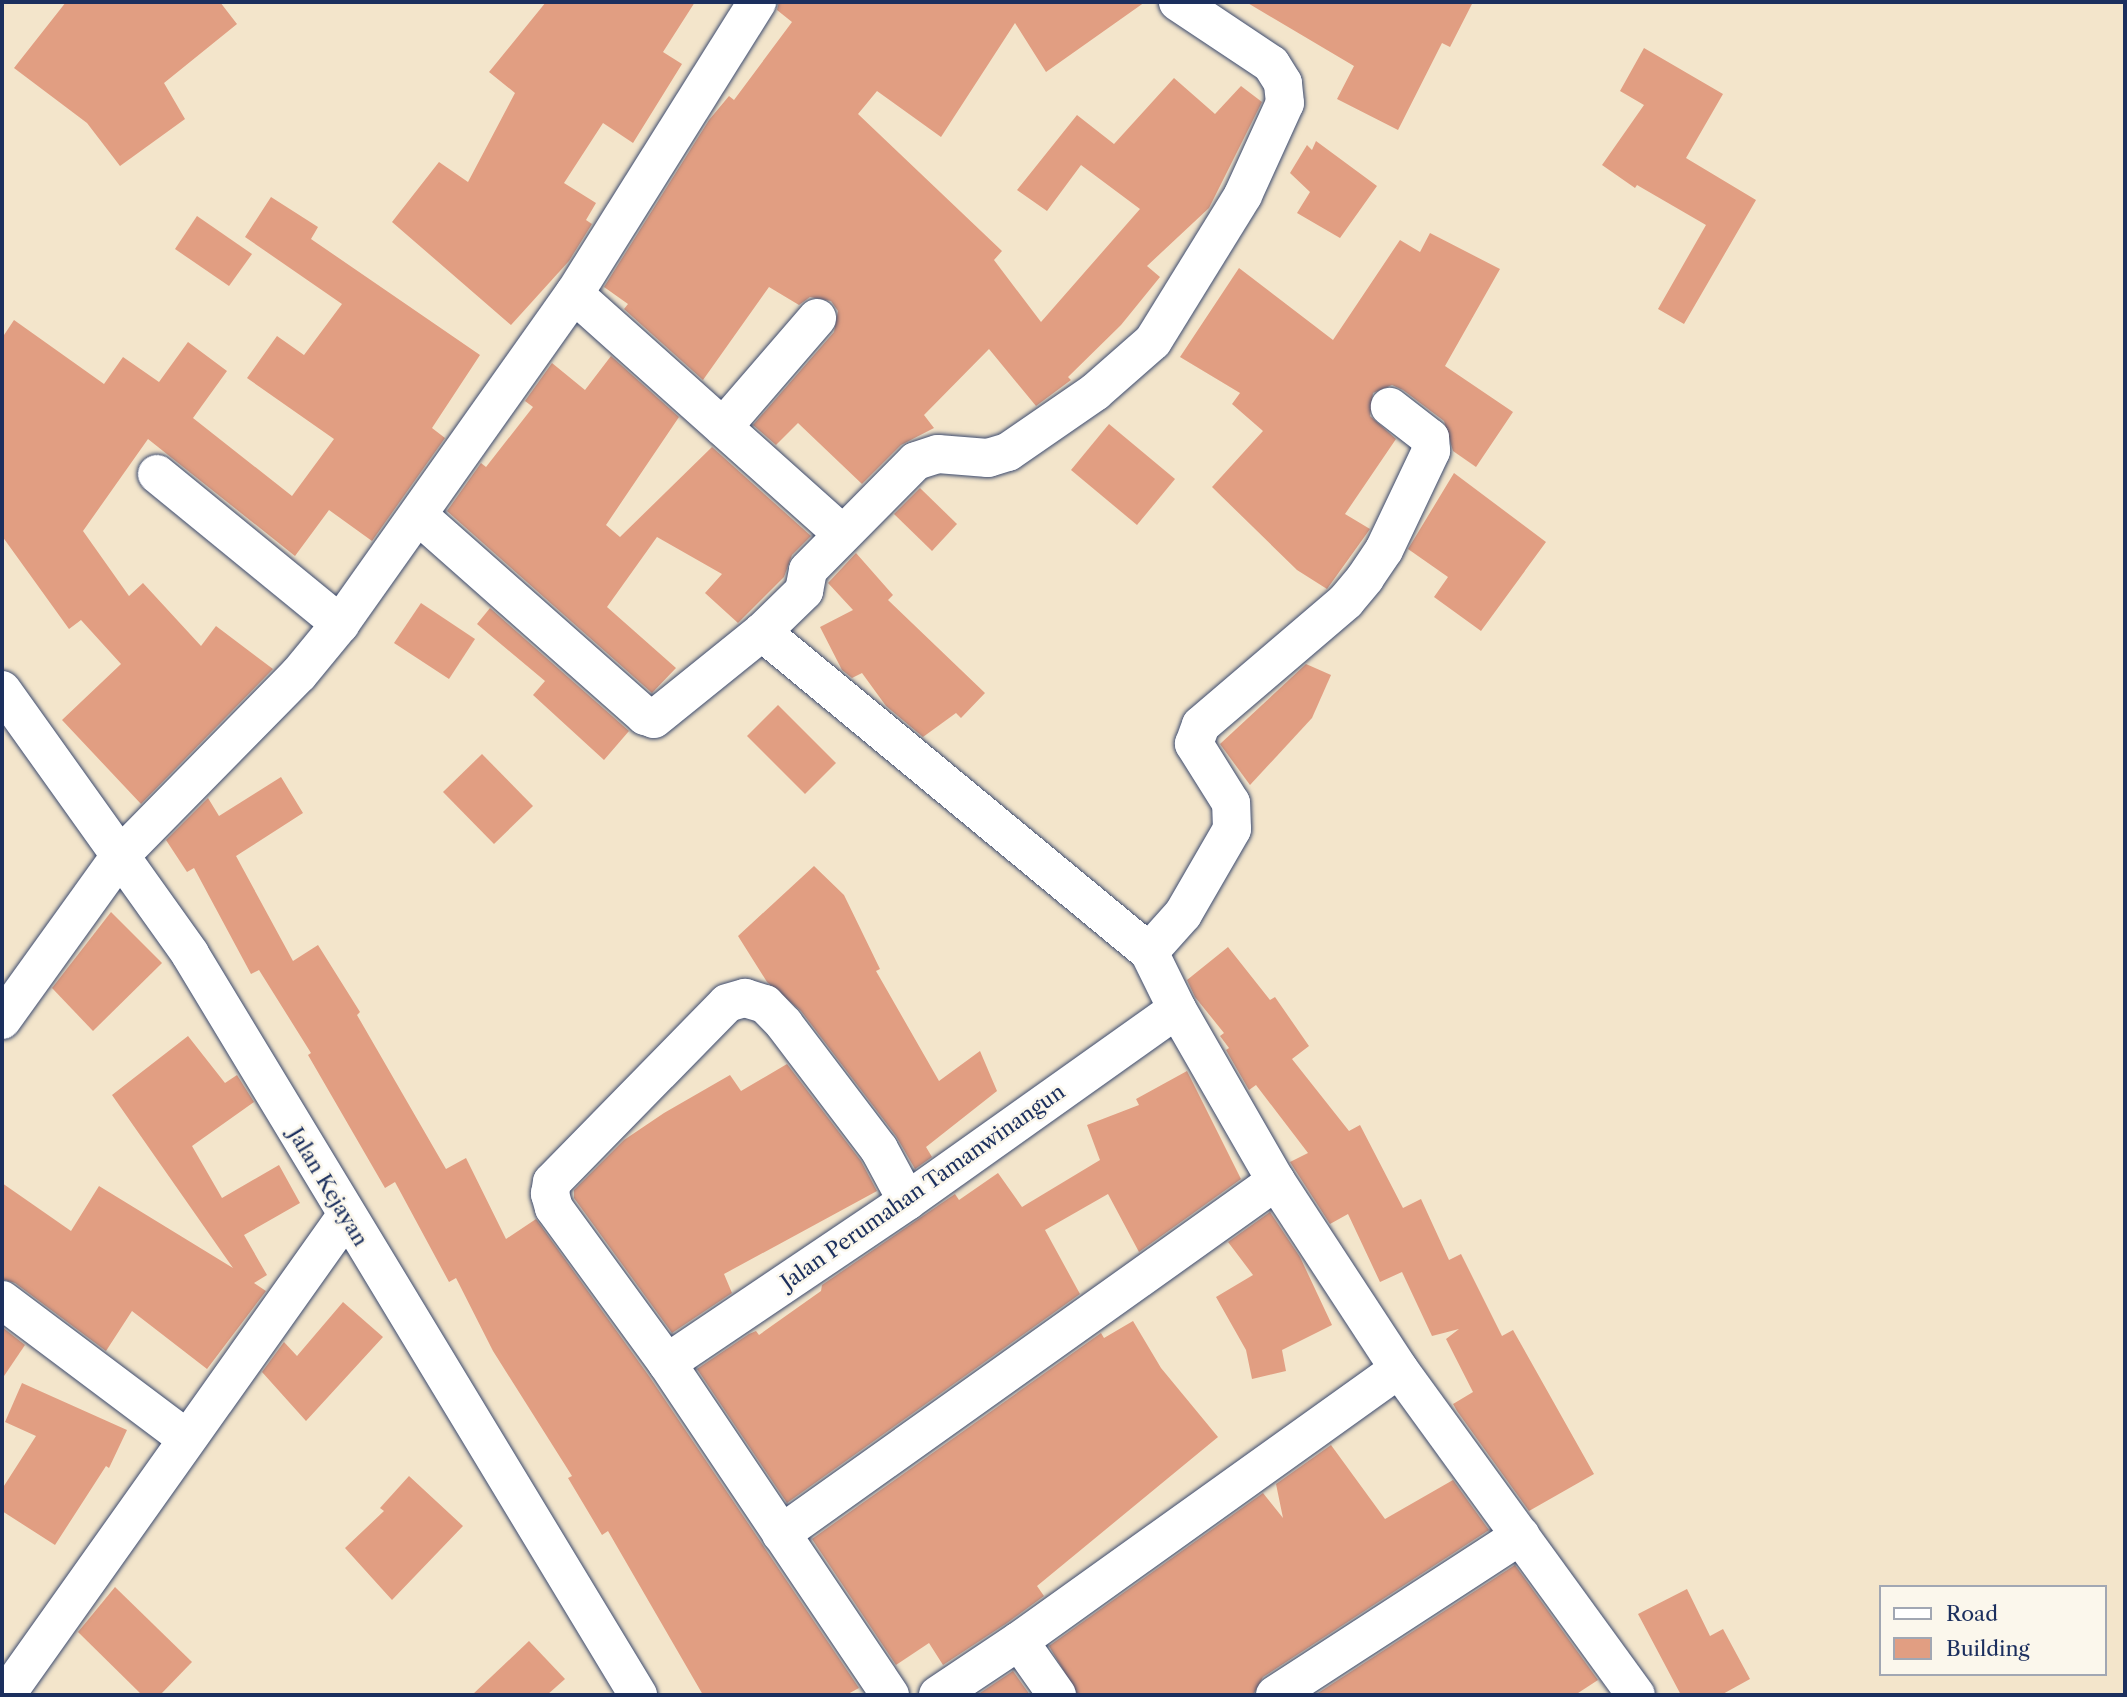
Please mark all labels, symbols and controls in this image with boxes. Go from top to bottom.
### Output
street label: Jalan Perumahan Tamanwinangun [776,1079,1070,1295]
street label: Jalan Kejayan [283,1123,373,1251]
legend [1878,1585,2106,1676]
text: Road [1946,1601,1998,1626]
text: Building [1946,1636,2030,1661]

